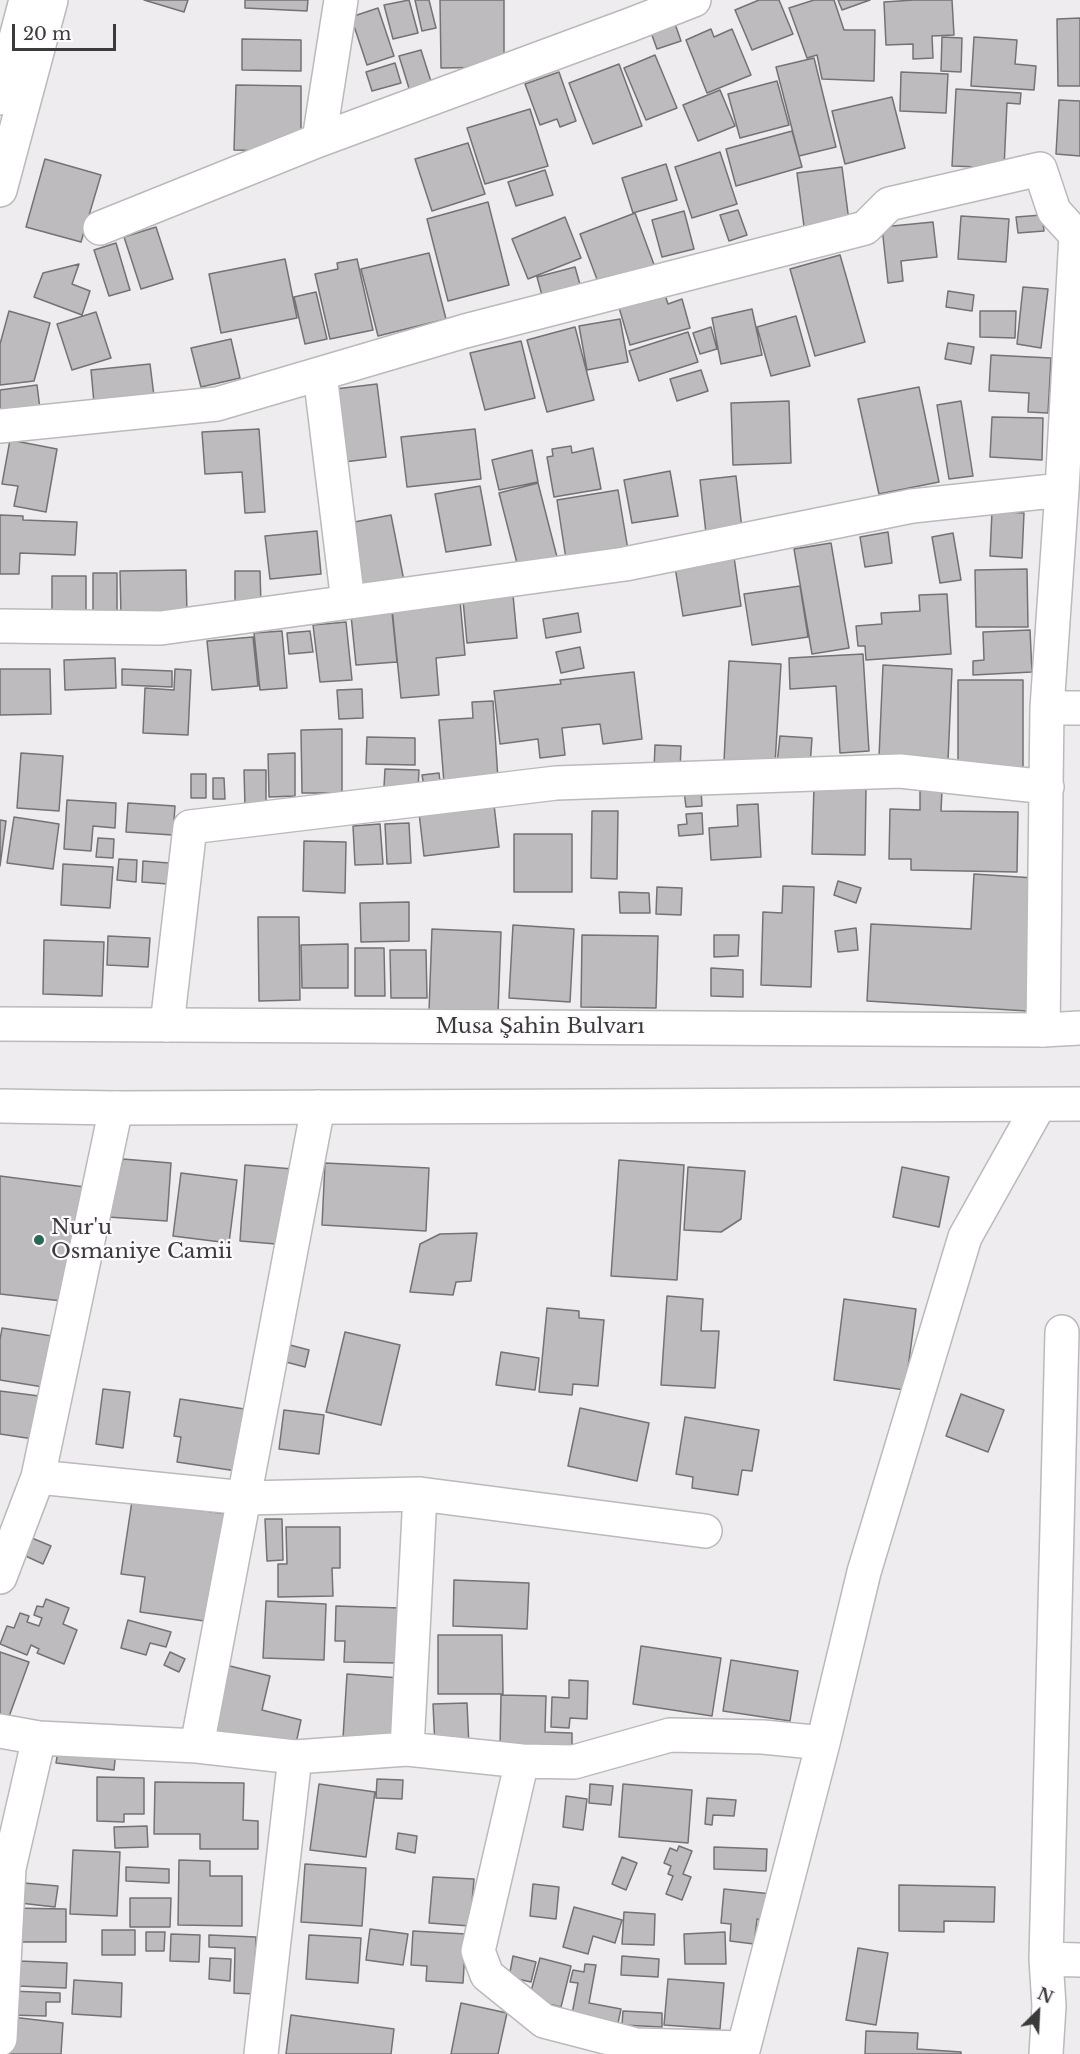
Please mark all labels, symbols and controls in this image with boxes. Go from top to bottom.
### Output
scale bar [15,12,118,50]
text: 20 m [23,23,71,45]
street label: Musa Şahin Bulvarı [435,1014,645,1040]
place label: Nur'u Osmaniye Camii [51,1215,232,1265]
marker: Nur'u Osmaniye Camii [32,1233,46,1247]
north arrow [1008,1982,1068,2042]
text: N [1034,1983,1056,2008]

